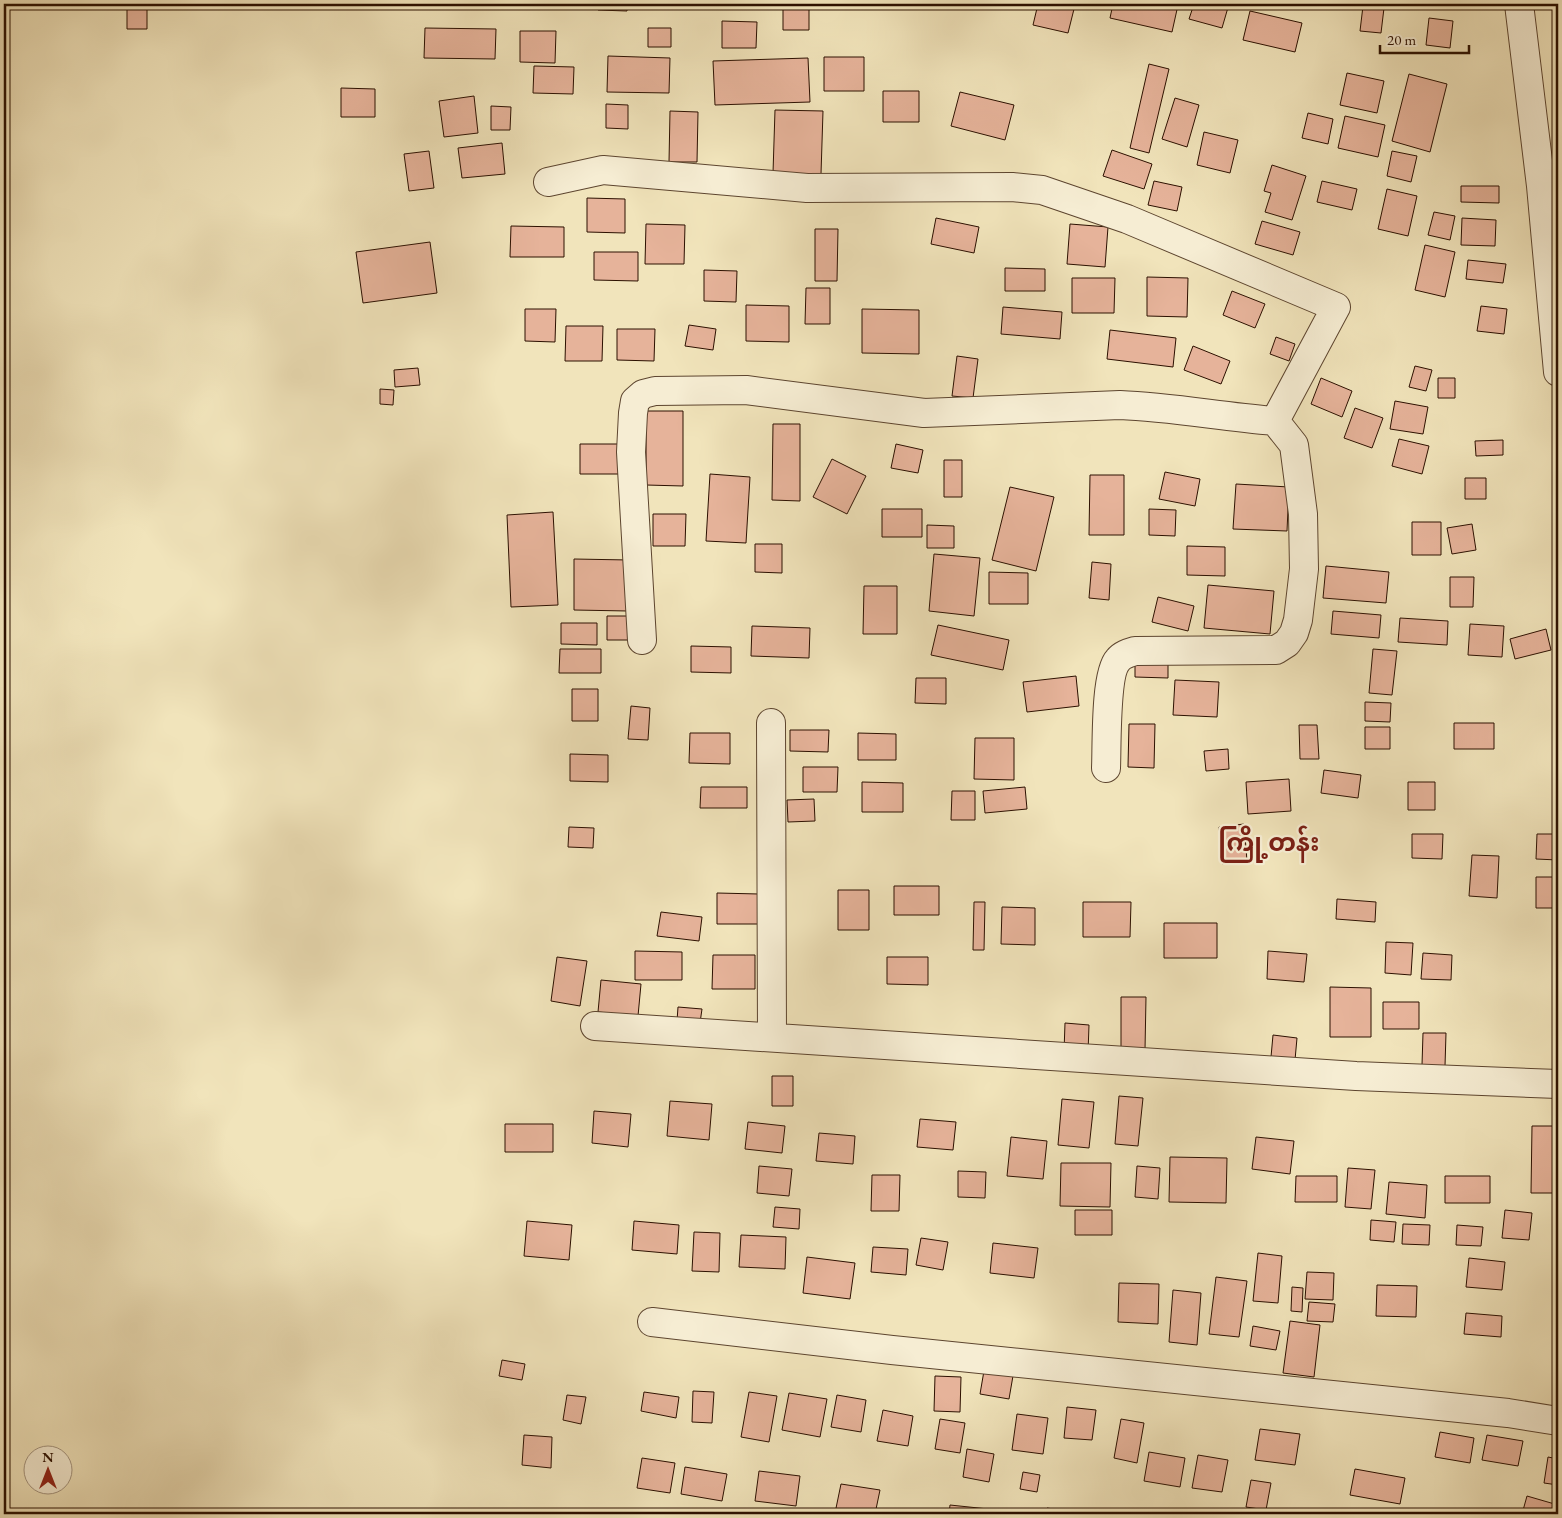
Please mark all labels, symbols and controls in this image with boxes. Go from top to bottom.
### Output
scale bar [1380,22,1468,54]
text: 20 m [1387,30,1416,49]
district label: ကြို့တန်း [1218,825,1320,863]
north arrow [22,1446,72,1496]
text: N [42,1448,54,1466]

